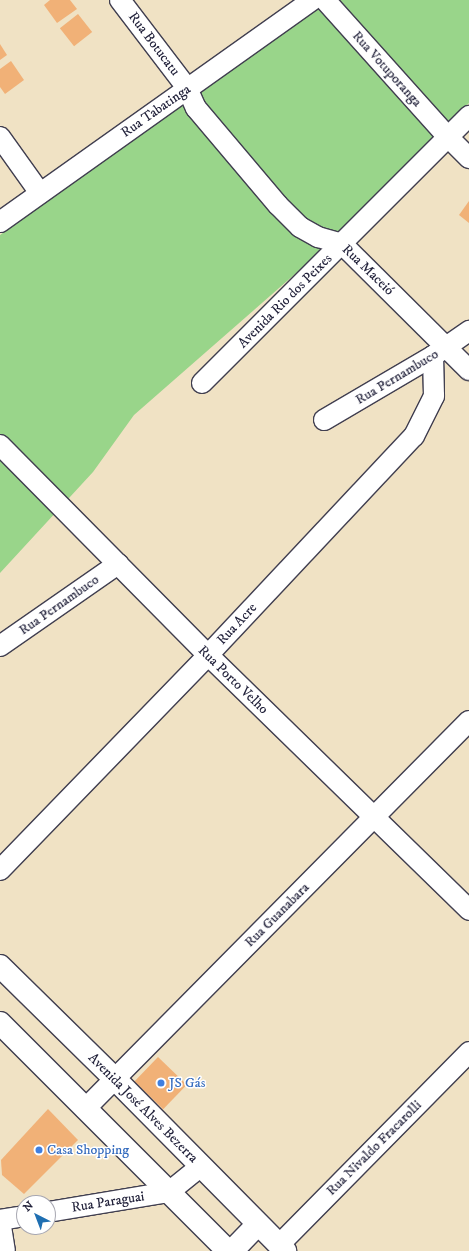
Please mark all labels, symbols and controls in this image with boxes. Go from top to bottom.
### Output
street label: Rua Botucatu [125,9,183,79]
street label: Rua Votuporanga [349,28,425,110]
street label: Rua Tabatinga [118,81,194,141]
street label: Rua Maceió [338,241,398,299]
street label: Avenida Rio dos Peixes [234,250,336,352]
street label: Rua Pernambuco [352,346,442,408]
street label: Rua Pernambuco [16,571,102,639]
street label: Rua Acre [213,600,261,648]
street label: Rua Porto Velho [194,642,272,718]
street label: Rua Guanabara [241,879,313,951]
street label: Avenida José Alves Bezerra [85,1050,201,1166]
place label: JS Gás [169,1075,205,1091]
marker: JS Gás [156,1078,166,1088]
street label: Rua Nivaldo Fracarolli [323,1097,425,1199]
place label: Casa Shopping [47,1142,129,1158]
marker: Casa Shopping [34,1145,44,1155]
street label: Rua Paraguai [70,1188,146,1216]
north arrow [16,1195,56,1235]
text: N [21,1199,37,1215]

